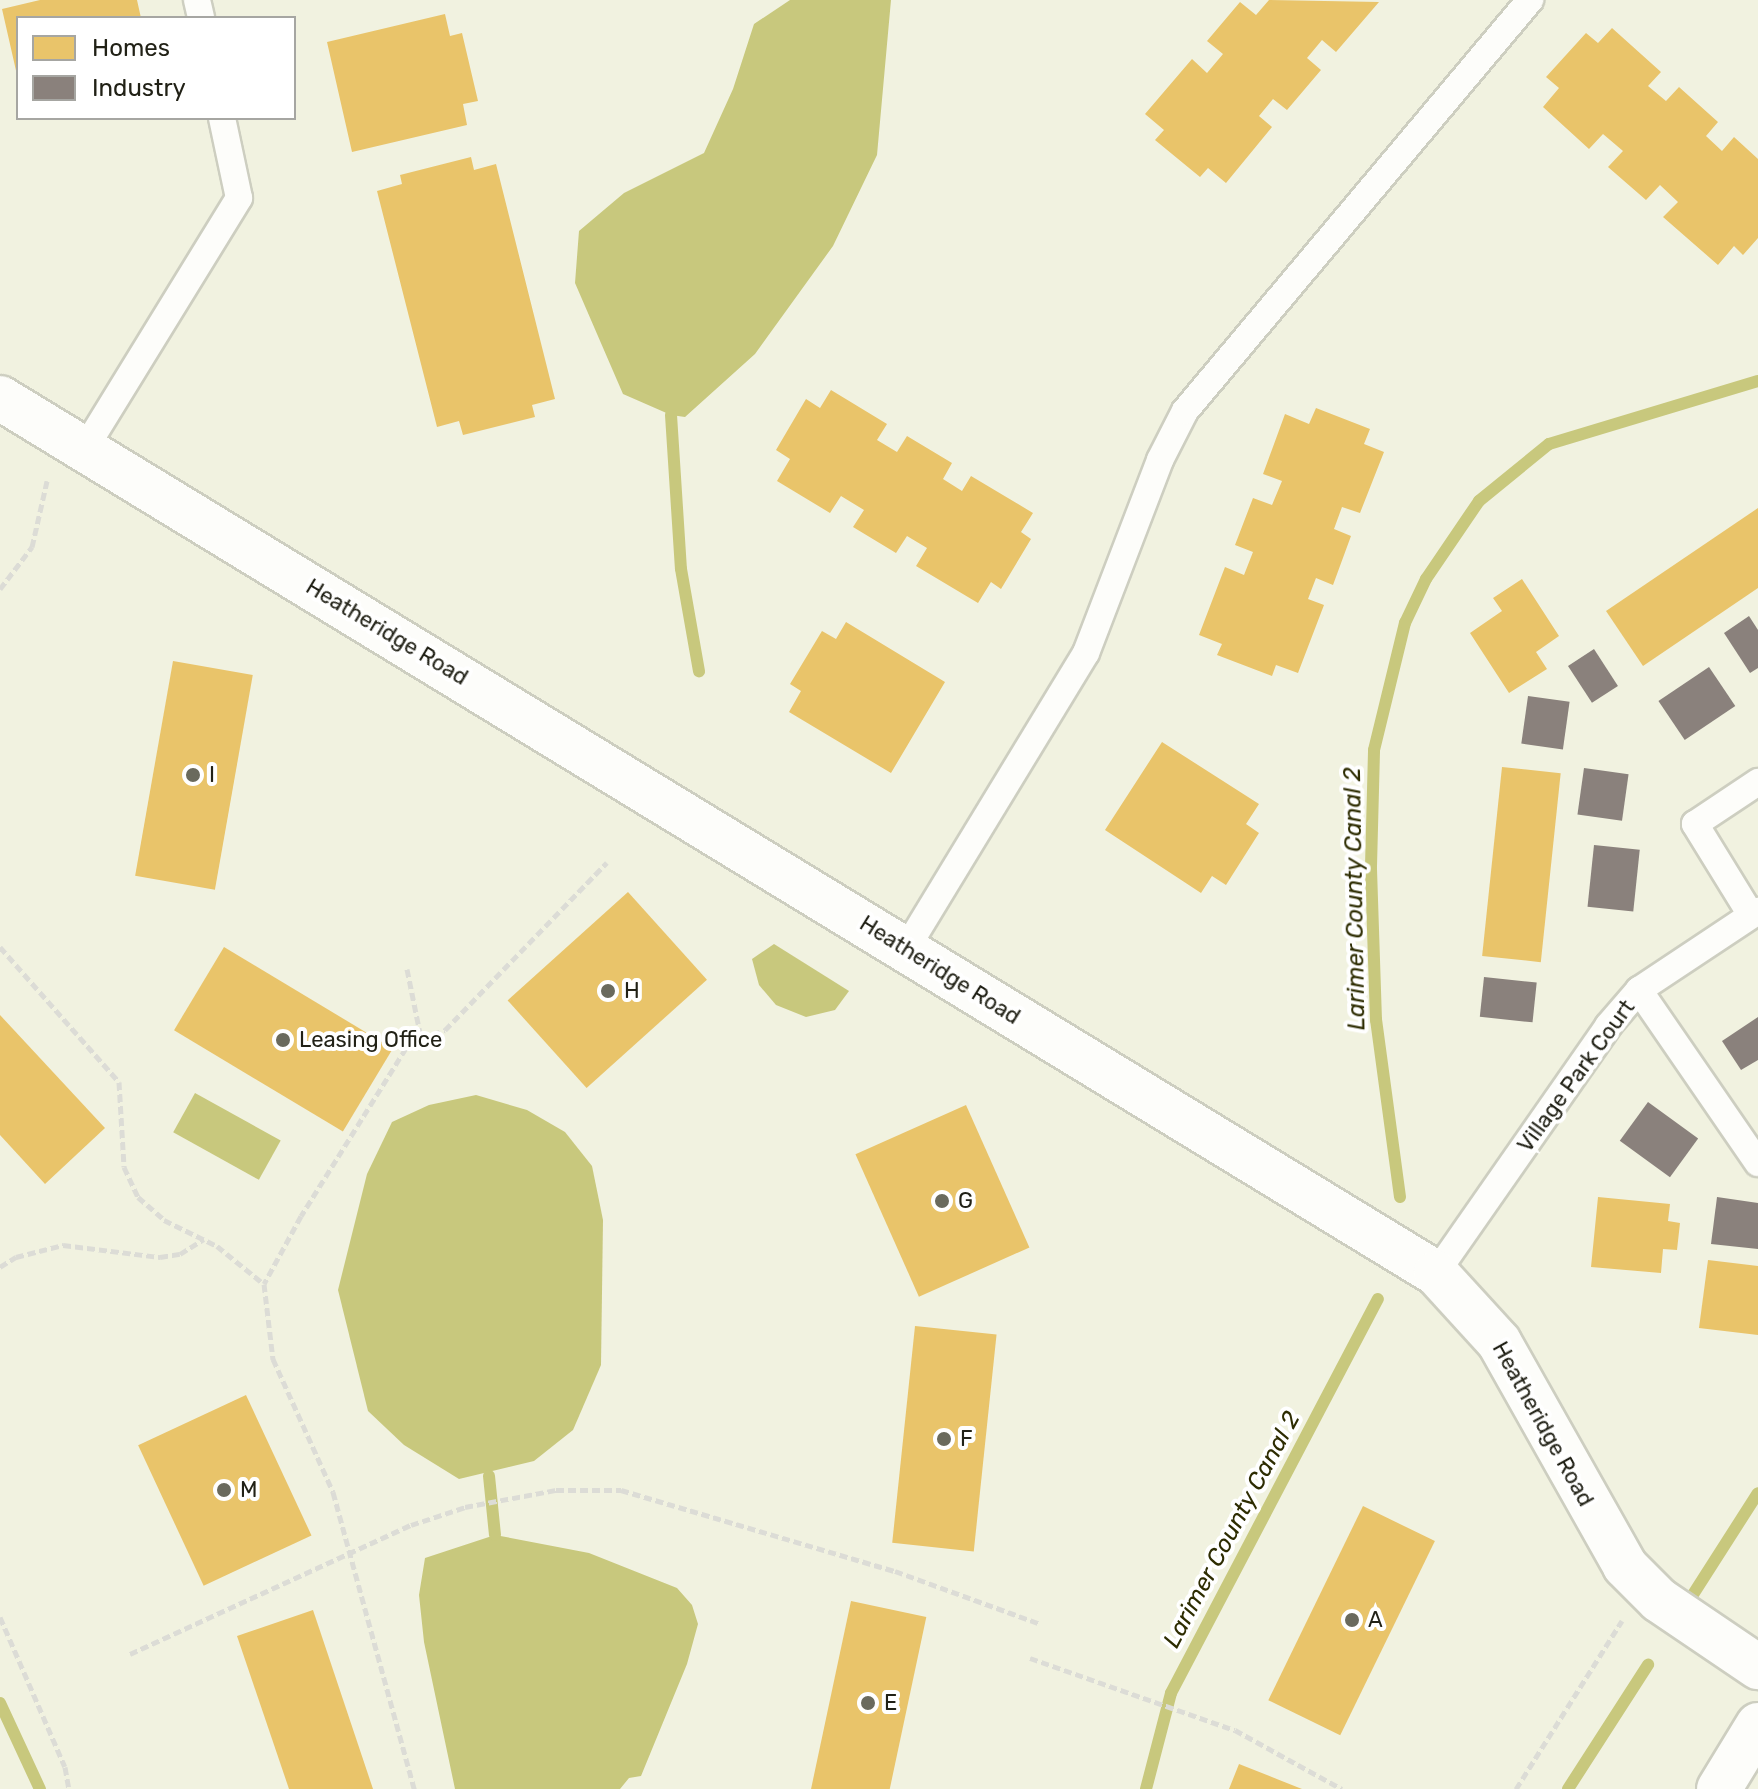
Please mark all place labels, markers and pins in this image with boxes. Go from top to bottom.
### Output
place label: I [209,762,215,788]
marker: I [184,766,202,784]
place label: H [624,978,640,1004]
marker: H [599,982,617,1000]
place label: Leasing Office [299,1027,442,1053]
marker: Leasing Office [274,1031,292,1049]
place label: G [958,1188,973,1214]
marker: G [933,1192,951,1210]
place label: F [960,1426,973,1452]
marker: F [935,1430,953,1448]
place label: M [240,1477,257,1503]
marker: M [215,1481,233,1499]
place label: A [1368,1607,1383,1633]
marker: A [1343,1611,1361,1629]
place label: E [884,1690,897,1716]
marker: E [859,1694,877,1712]

